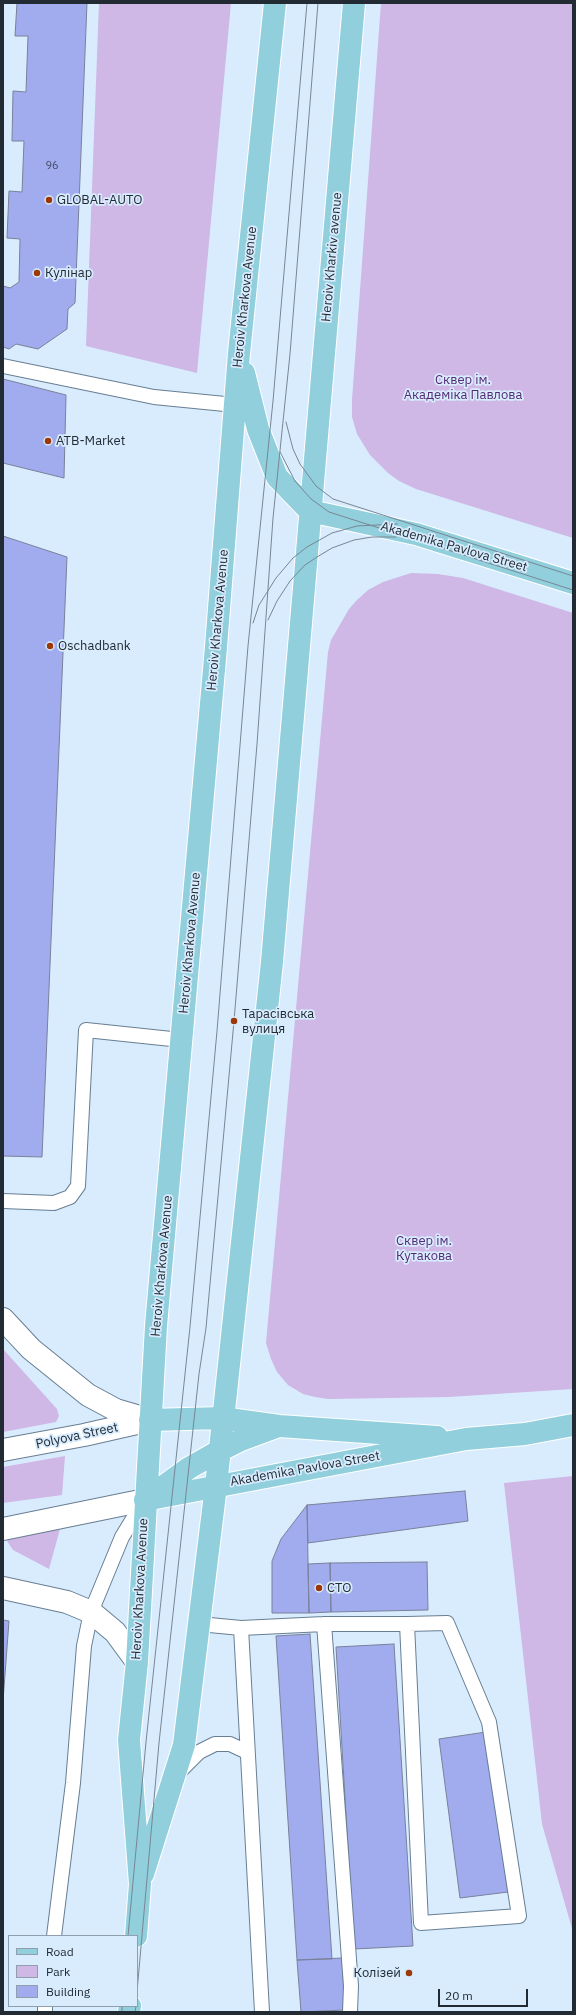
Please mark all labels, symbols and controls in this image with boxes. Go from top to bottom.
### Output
house number: 96 [45,159,59,173]
place label: GLOBAL-AUTO [57,192,142,208]
street label: Heroiv Kharkiv avenue [319,192,345,322]
marker: GLOBAL-AUTO [44,195,54,205]
street label: Heroiv Kharkova Avenue [230,226,260,368]
place label: Кулінар [45,265,92,281]
marker: Кулінар [32,268,42,278]
park label: Сквер ім. Академіка Павлова [404,372,522,403]
place label: ATB-Market [56,433,125,449]
marker: ATB-Market [43,436,53,446]
street label: Akademika Pavlova Street [379,519,529,575]
street label: Heroiv Kharkova Avenue [204,549,232,691]
place label: Oschadbank [58,638,131,654]
marker: Oschadbank [45,641,55,651]
street label: Heroiv Kharkova Avenue [176,872,204,1014]
place label: Тарасівська вулиця [242,1006,314,1037]
marker: Тарасівська вулиця [229,1016,239,1026]
street label: Heroiv Kharkova Avenue [148,1195,176,1337]
park label: Сквер ім. Кутакова [396,1233,452,1264]
street label: Polyova Street [34,1420,120,1452]
street label: Akademika Pavlova Street [229,1448,381,1490]
street label: Heroiv Kharkova Avenue [128,1518,152,1660]
place label: СТО [327,1580,351,1596]
marker: СТО [314,1583,324,1593]
legend [8,1935,138,2007]
text: Road [46,1944,74,1959]
text: Park [46,1964,70,1979]
place label: Колізей [354,1965,401,1981]
marker: Колізей [404,1968,414,1978]
scale bar [440,1981,530,2007]
text: Building [46,1984,90,1999]
text: 20 m [445,1988,473,2003]

